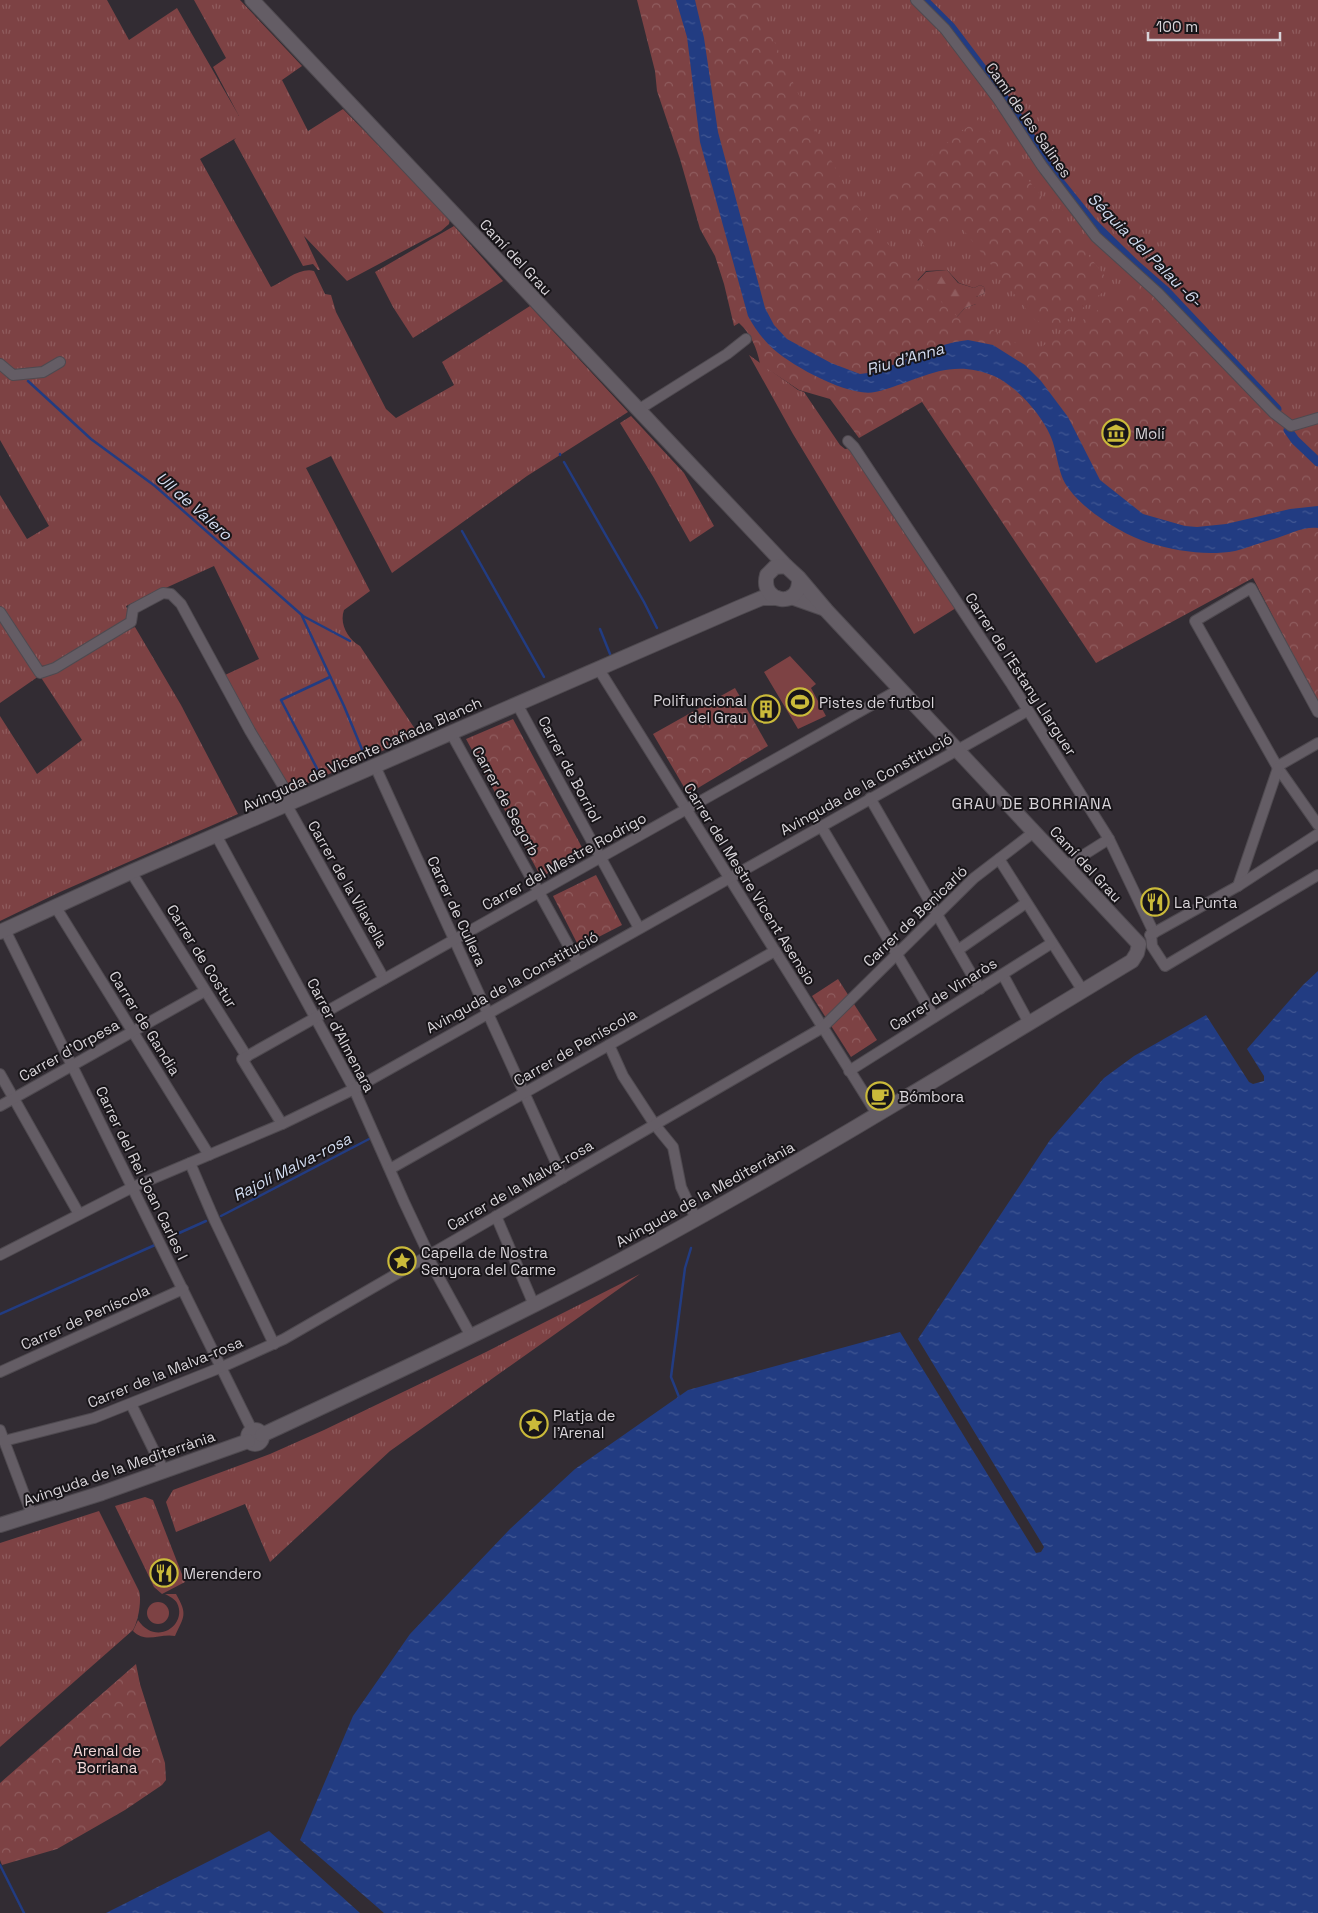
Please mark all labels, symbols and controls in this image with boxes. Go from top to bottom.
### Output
scale bar [1148,10,1280,42]
text: 100 m [1156,17,1198,36]
street label: Camí de les Salines [982,59,1076,181]
water label: Séquia del Palau -6- [1083,188,1207,312]
street label: Camí del Grau [476,215,556,299]
water label: Riu d'Anna [864,338,947,380]
museum icon: Molí [1101,418,1131,448]
place label: Molí [1135,424,1165,443]
water label: Ull de Valero [152,467,237,545]
street label: Carrer de l'Estany Llarguer [961,589,1081,759]
sports icon: Pistes de futbol [785,687,815,717]
place label: Polifuncional del Grau [653,691,747,727]
street label: Avinguda de Vicente Cañada Blanch [239,692,485,816]
place label: Pistes de futbol [819,693,934,712]
building icon: Polifuncional del Grau [751,694,781,724]
street label: Carrer de Borriol [534,713,606,825]
street label: Avinguda de la Constitució [777,729,955,839]
street label: Carrer de Segorb [468,743,544,859]
street label: Carrer del Mestre Vicent Asensio [680,779,820,989]
district label: GRAU DE BORRIANA [951,793,1113,814]
street label: Carrer del Mestre Rodrigo [478,808,650,914]
street label: Carrer de la Vilavella [304,817,392,951]
street label: Camí del Grau [1046,822,1126,906]
street label: Carrer de Cullera [423,853,491,969]
street label: Carrer de Benicarló [859,861,971,971]
restaurant icon: La Punta [1140,887,1170,917]
place label: La Punta [1174,893,1238,912]
street label: Carrer de Costur [163,901,242,1012]
street label: Avinguda de la Constitució [423,927,601,1037]
street label: Carrer de Vinaròs [886,953,1000,1035]
street label: Carrer de Gandia [105,967,185,1079]
street label: Carrer d'Almenara [303,975,379,1096]
street label: Carrer de Peníscola [510,1004,640,1090]
street label: Carrer d'Orpesa [16,1014,123,1085]
cafe icon: Bómbora [865,1081,895,1111]
street label: Carrer del Rei Joan Carles I [92,1083,192,1263]
place label: Bómbora [899,1087,964,1106]
water label: Rajolí Malva-rosa [229,1128,355,1206]
street label: Carrer de la Malva-rosa [443,1135,597,1235]
street label: Avinguda de la Mediterrània [612,1137,798,1251]
place label: Capella de Nostra Senyora del Carme [421,1243,556,1279]
place icon: Capella de Nostra Senyora del Carme [387,1246,417,1276]
street label: Carrer de Peníscola [18,1280,153,1354]
street label: Carrer de la Malva-rosa [85,1332,246,1412]
place label: Platja de l'Arenal [553,1406,616,1442]
place icon: Platja de l'Arenal [519,1409,549,1439]
street label: Avinguda de la Mediterrània [21,1426,218,1510]
restaurant icon: Merendero [149,1558,179,1588]
place label: Merendero [183,1564,262,1583]
park label: Arenal de Borriana [73,1741,141,1777]

